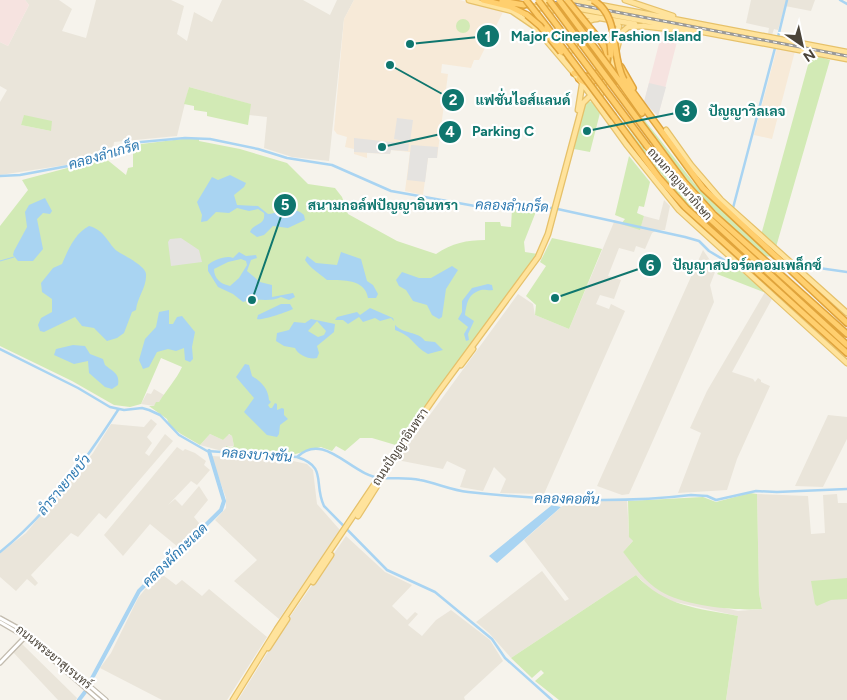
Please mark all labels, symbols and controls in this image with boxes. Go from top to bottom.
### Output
north arrow [777,20,827,70]
callout: Major Cineplex Fashion Island [475,22,711,51]
text: 1 [485,28,491,46]
text: Major Cineplex Fashion Island [511,28,701,45]
text: N [800,45,818,65]
callout: แฟชั่นไอส์แลนด์ [440,86,580,115]
text: แฟชั่นไอส์แลนด์ [476,88,571,109]
text: 2 [449,91,458,109]
callout: ปัญญาวิลเลจ [673,96,795,125]
text: 3 [682,102,690,120]
text: ปัญญาวิลเลจ [708,103,786,120]
callout: Parking C [437,117,544,146]
text: 4 [445,123,455,141]
text: Parking C [472,123,534,140]
water label: คลองลำเกร็ด [66,136,142,173]
street label: ถนนกาญจนาภิเษก [645,145,715,223]
callout: สนามกอล์ฟปัญญาอินทรา [272,191,468,220]
water label: คลองลำเกร็ด [475,195,549,216]
text: 5 [281,196,290,214]
text: สนามกอล์ฟปัญญาอินทรา [308,196,458,214]
callout: ปัญญาสปอร์ตคอมเพล็กซ์ [638,251,832,280]
text: ปัญญาสปอร์ตคอมเพล็กซ์ [672,255,823,274]
text: 6 [646,257,655,275]
street label: ถนนปัญญาอินทรา [369,406,431,488]
water label: คลองบางชัน [221,444,293,466]
water label: ลำรางยายบัว [34,451,94,519]
water label: คลองคอตัน [534,490,600,508]
water label: คลองผักกะเฉด [139,520,211,590]
street label: ถนนพระยาสุเรนทร์ [12,621,96,694]

